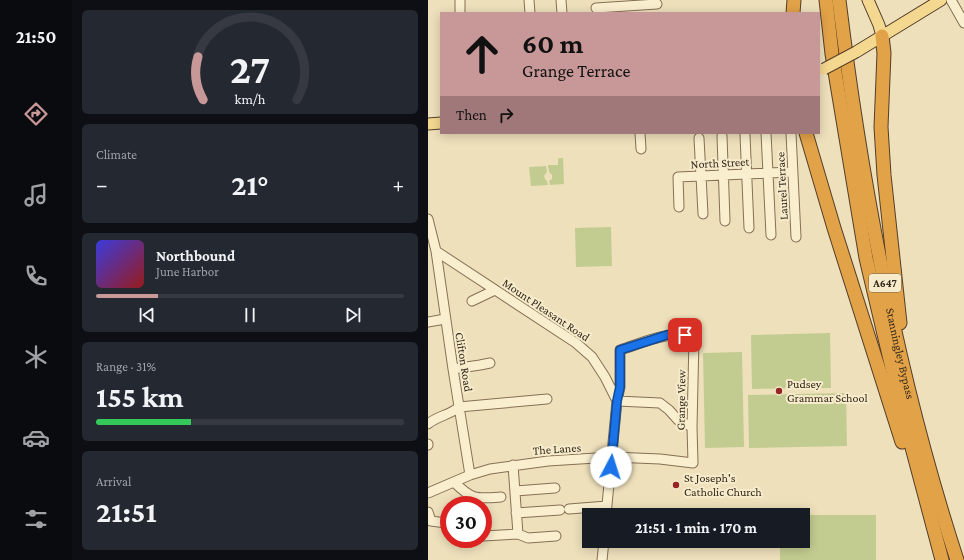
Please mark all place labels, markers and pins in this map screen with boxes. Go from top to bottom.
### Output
pin [668,318,702,352]
place label: Pudsey Grammar School [787,377,868,405]
marker: Pudsey Grammar School [774,386,784,396]
place label: St Joseph's Catholic Church [684,471,762,499]
marker: St Joseph's Catholic Church [671,480,681,490]

